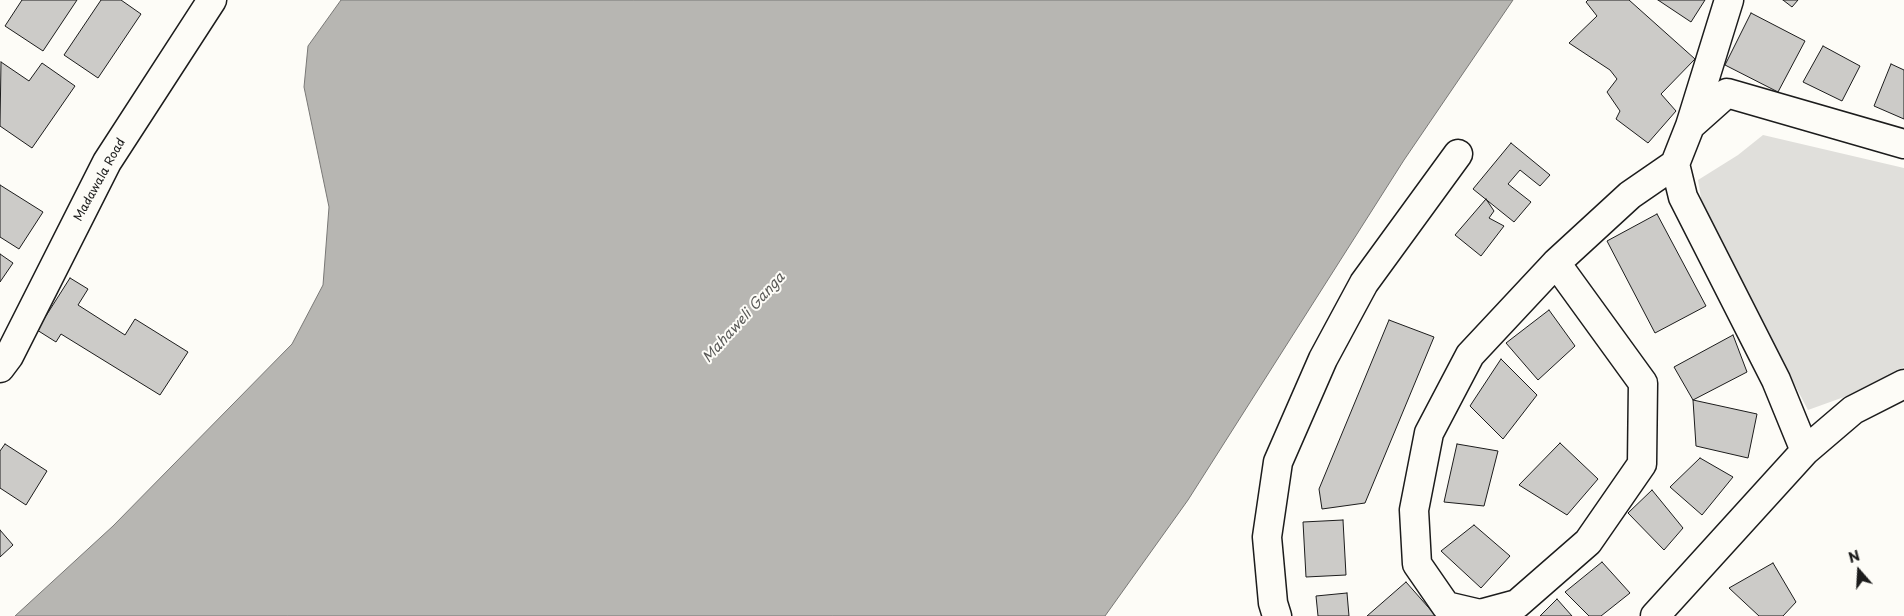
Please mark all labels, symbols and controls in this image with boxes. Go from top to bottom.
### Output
street label: Madawala Road [71,136,129,224]
water label: Mahaweli Ganga [699,270,789,366]
text: N [1845,545,1863,568]
north arrow [1834,546,1884,596]

